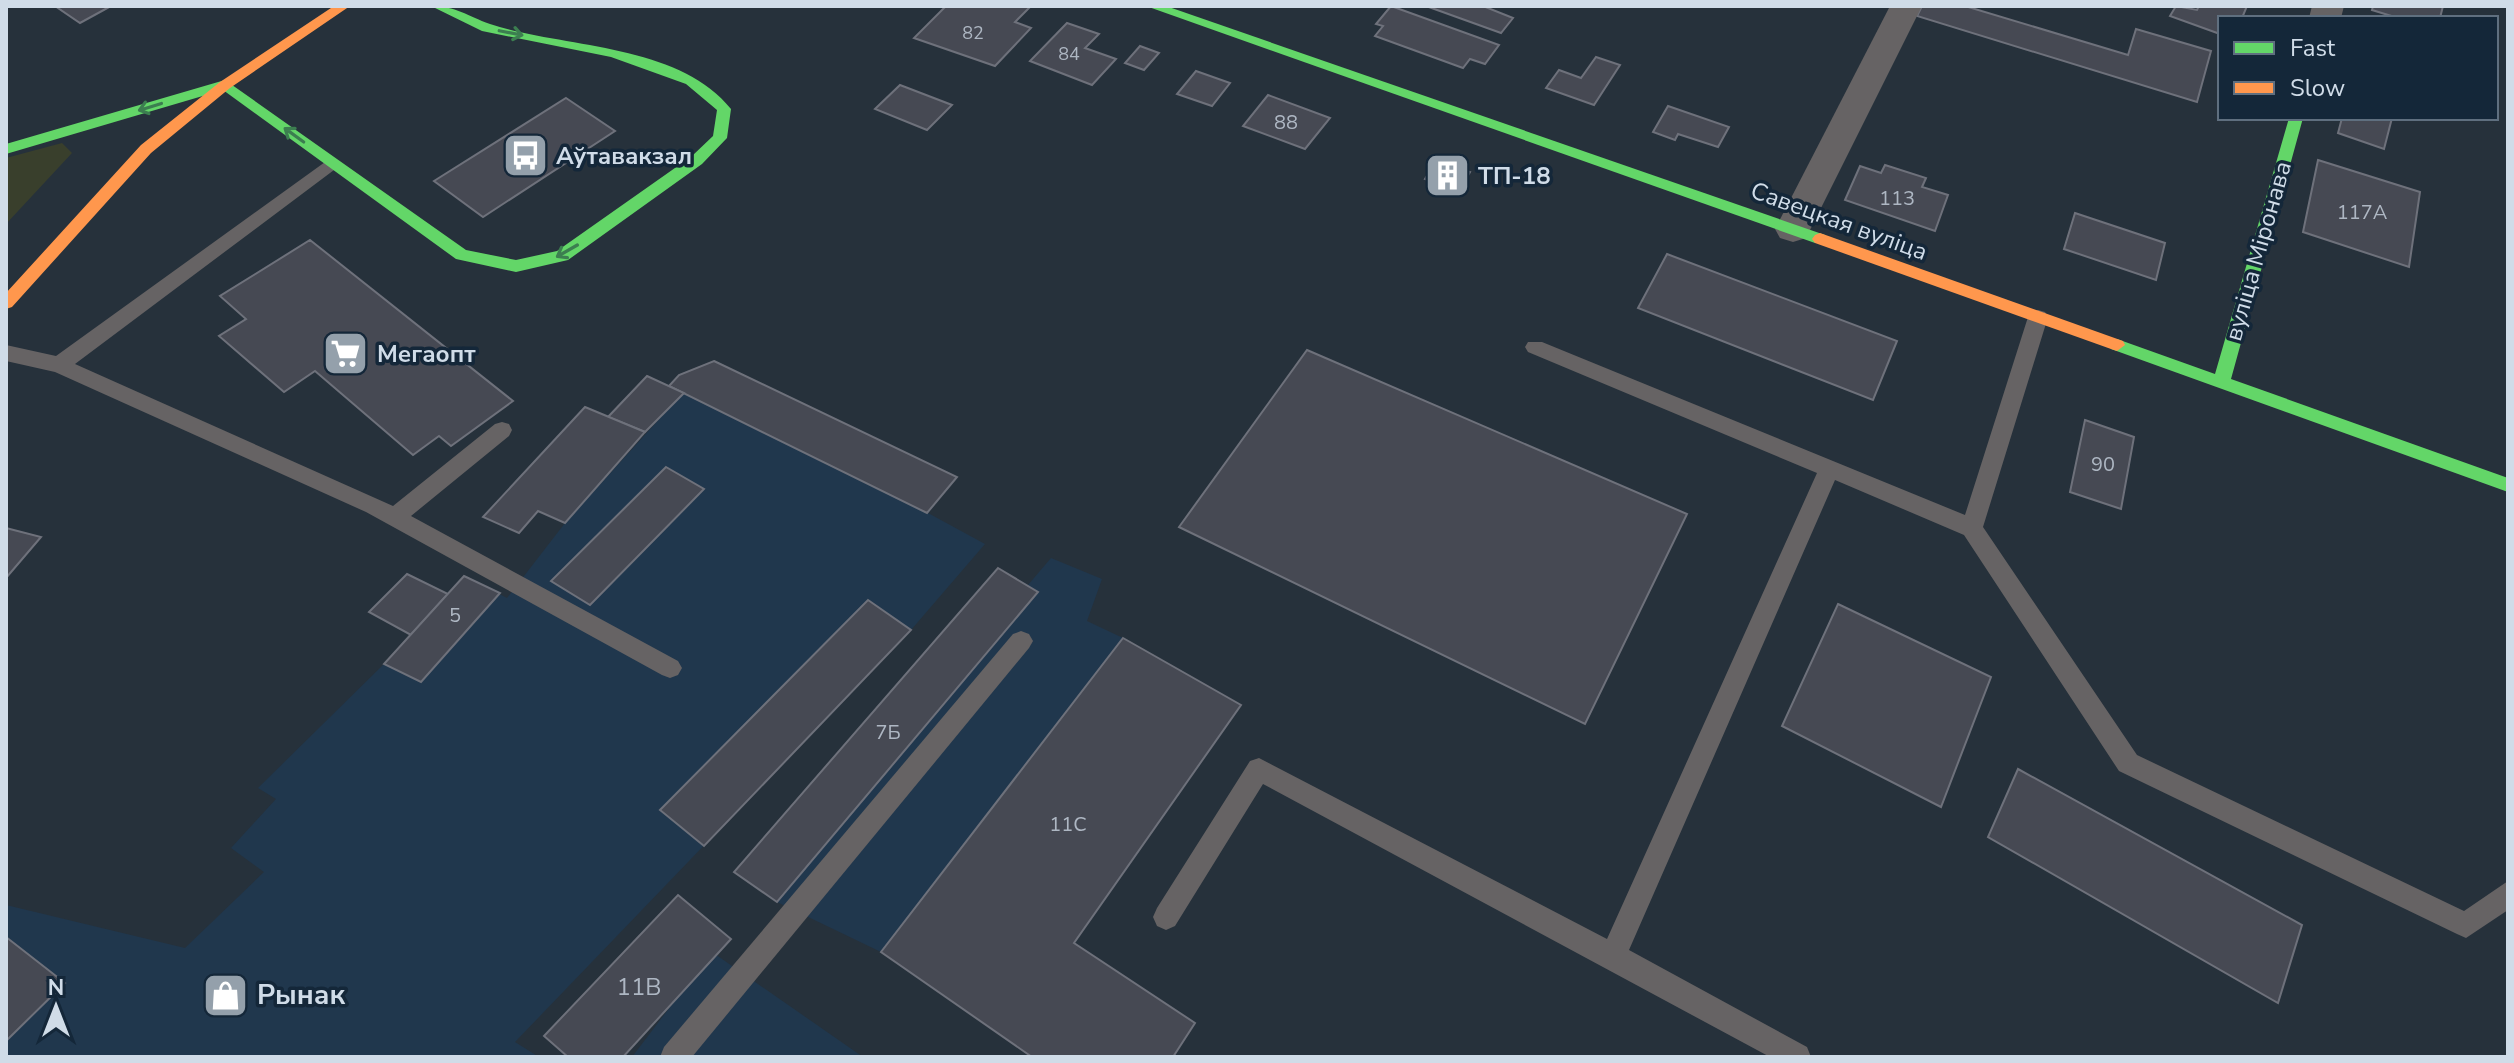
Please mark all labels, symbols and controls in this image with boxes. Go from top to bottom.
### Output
legend [2218,16,2498,120]
house number: 82 [962,21,984,45]
one-way arrow [498,26,523,41]
text: Fast [2290,32,2336,64]
house number: 84 [1058,42,1080,66]
text: Slow [2290,72,2345,104]
one-way arrow [138,100,164,115]
house number: 88 [1274,109,1298,136]
one-way arrow [283,126,305,143]
bus stop icon: Аўтавакзал [501,132,549,180]
place label: Аўтавакзал [556,140,692,172]
building icon: ТП-18 [1423,152,1471,200]
street label: вуліца Міронава [2217,158,2299,344]
place label: ТП-18 [1478,160,1551,192]
street label: Савецкая вуліца [1746,174,1932,268]
house number: 113 [1879,185,1915,212]
house number: 117А [2337,199,2388,226]
one-way arrow [556,243,579,259]
supermarket icon: Мегаопт [322,330,370,378]
place label: Мегаопт [377,338,476,370]
house number: 90 [2091,451,2115,478]
house number: 5 [449,602,461,629]
house number: 7Б [875,719,901,746]
house number: 11С [1049,811,1087,838]
north arrow [16,967,96,1047]
shop icon: Рынак [202,971,250,1019]
house number: 11В [616,971,662,1003]
text: N [48,973,64,1003]
place label: Рынак [257,976,345,1014]

